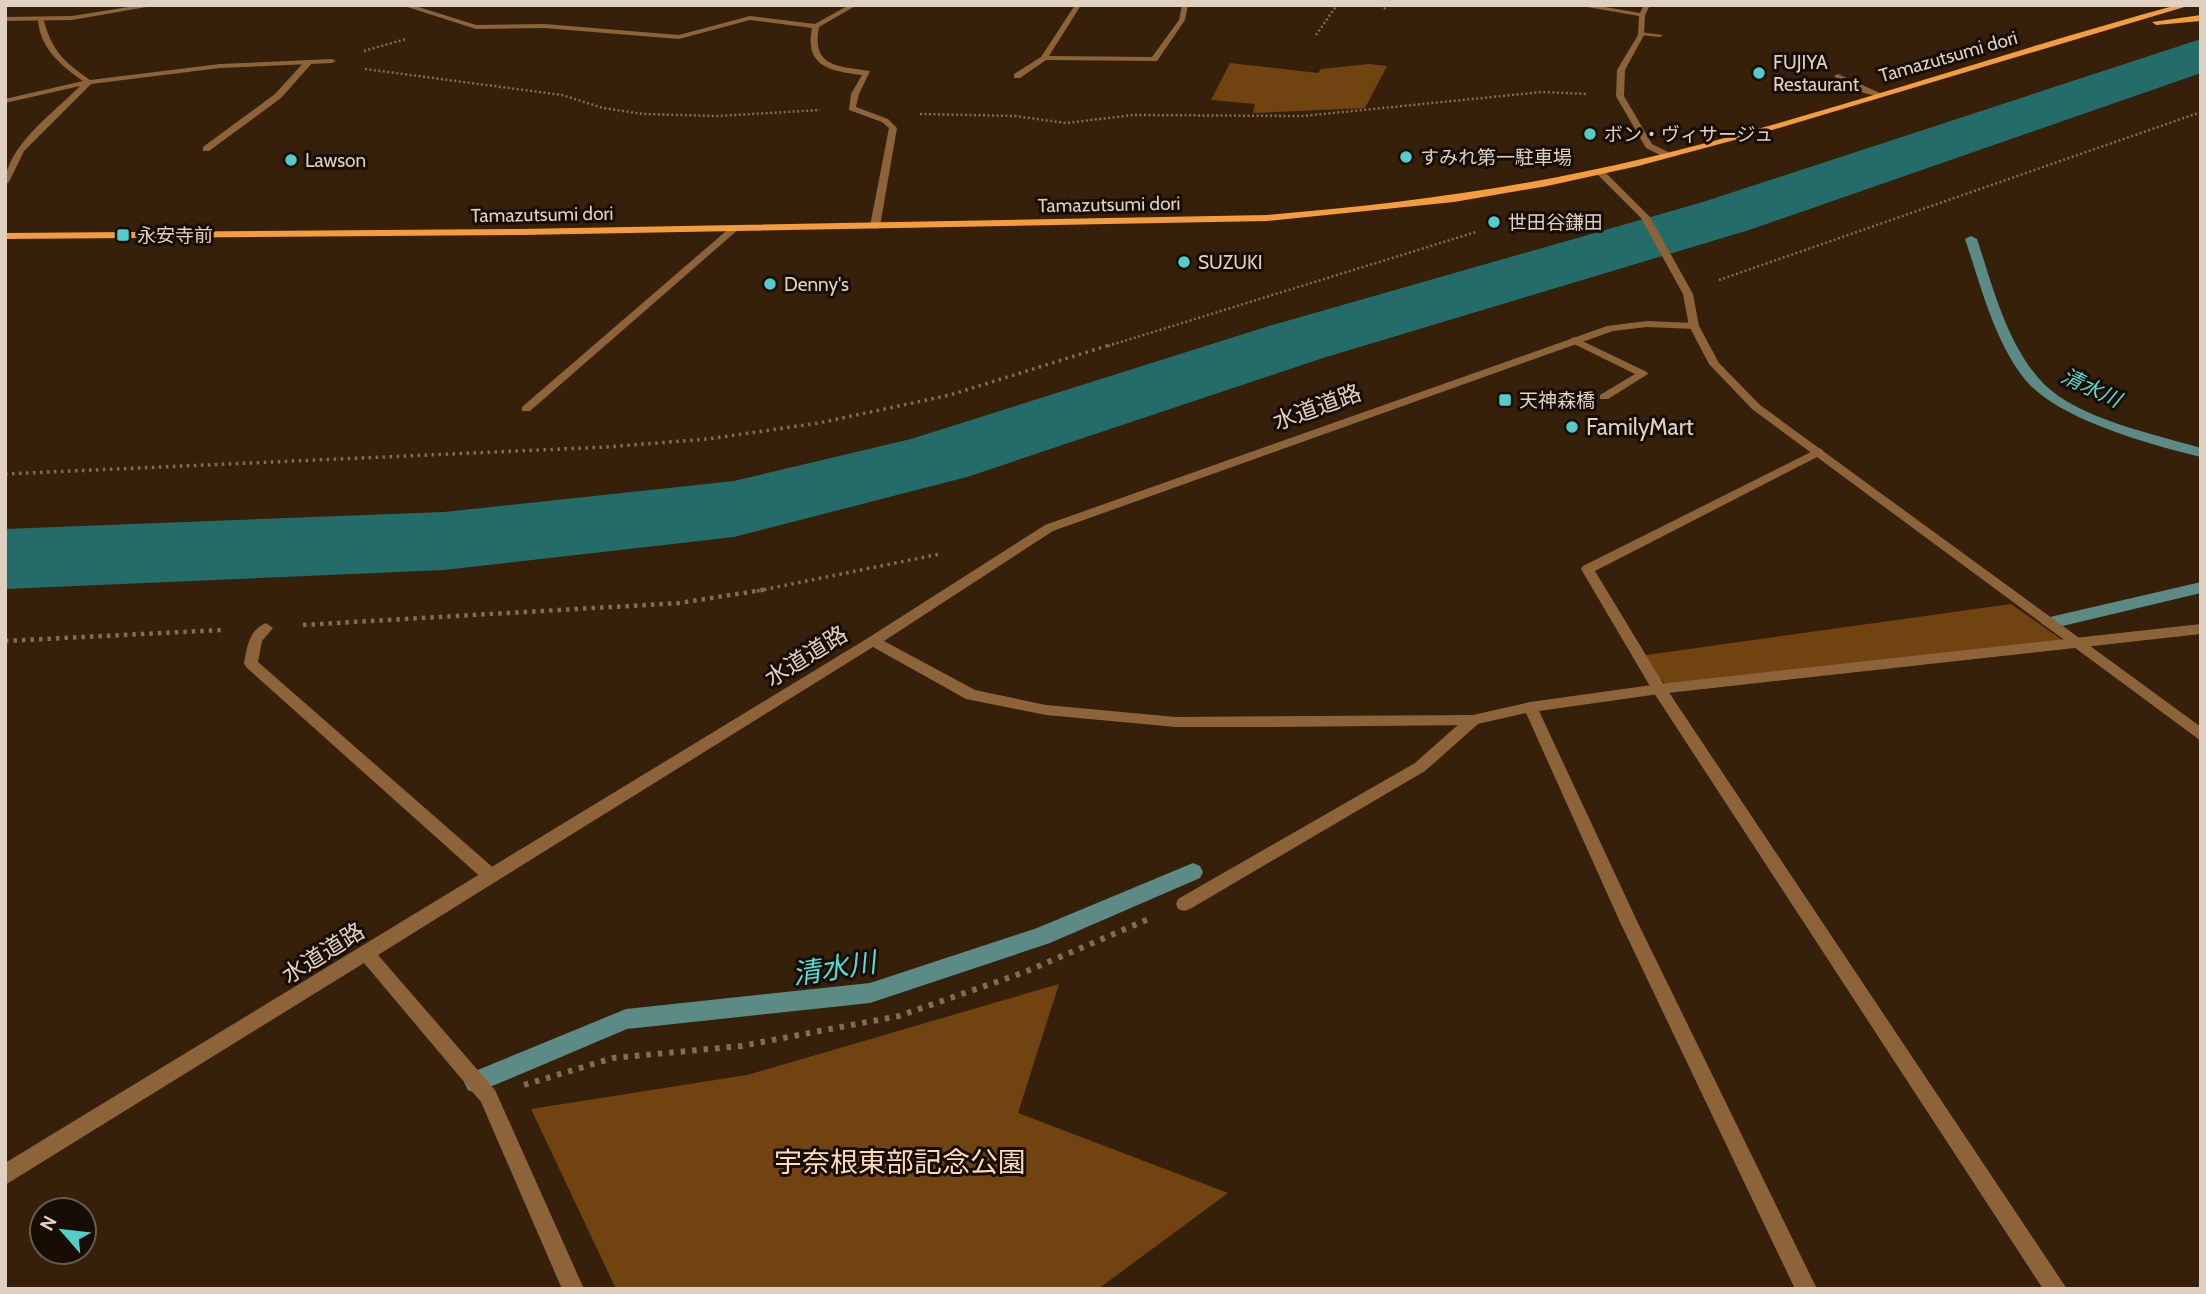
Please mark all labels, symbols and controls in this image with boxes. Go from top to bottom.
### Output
street label: Tamazutsumi dori [1876,26,2020,87]
place label: FUJIYA Restaurant [1773,51,1860,96]
marker: FUJIYA Restaurant [1751,65,1767,81]
place label: ボン・ヴィサージュ [1604,123,1773,146]
marker: ボン・ヴィサージュ [1582,126,1598,142]
place label: すみれ第一駐車場 [1420,146,1572,169]
place label: Lawson [305,149,366,172]
marker: すみれ第一駐車場 [1398,149,1414,165]
marker: Lawson [283,152,299,168]
street label: Tamazutsumi dori [1037,192,1181,217]
street label: Tamazutsumi dori [470,202,614,227]
place label: 世田谷鎌田 [1508,211,1603,234]
marker: 世田谷鎌田 [1486,214,1502,230]
place label: 永安寺前 [137,224,213,247]
marker: 永安寺前 [115,227,131,243]
place label: SUZUKI [1198,251,1263,274]
marker: SUZUKI [1176,254,1192,270]
place label: Denny's [784,273,849,296]
marker: Denny's [762,276,778,292]
water label: 清水川 [2057,363,2127,413]
street label: 水道道路 [1269,378,1365,436]
place label: 天神森橋 [1519,389,1595,412]
marker: 天神森橋 [1497,392,1513,408]
place label: FamilyMart [1586,413,1694,441]
marker: FamilyMart [1564,419,1580,435]
street label: 水道道路 [760,620,852,692]
street label: 水道道路 [277,917,369,989]
water label: 清水川 [790,944,881,991]
park label: 宇奈根東部記念公園 [774,1145,1026,1179]
north arrow [28,1196,98,1266]
text: N [35,1212,62,1235]

